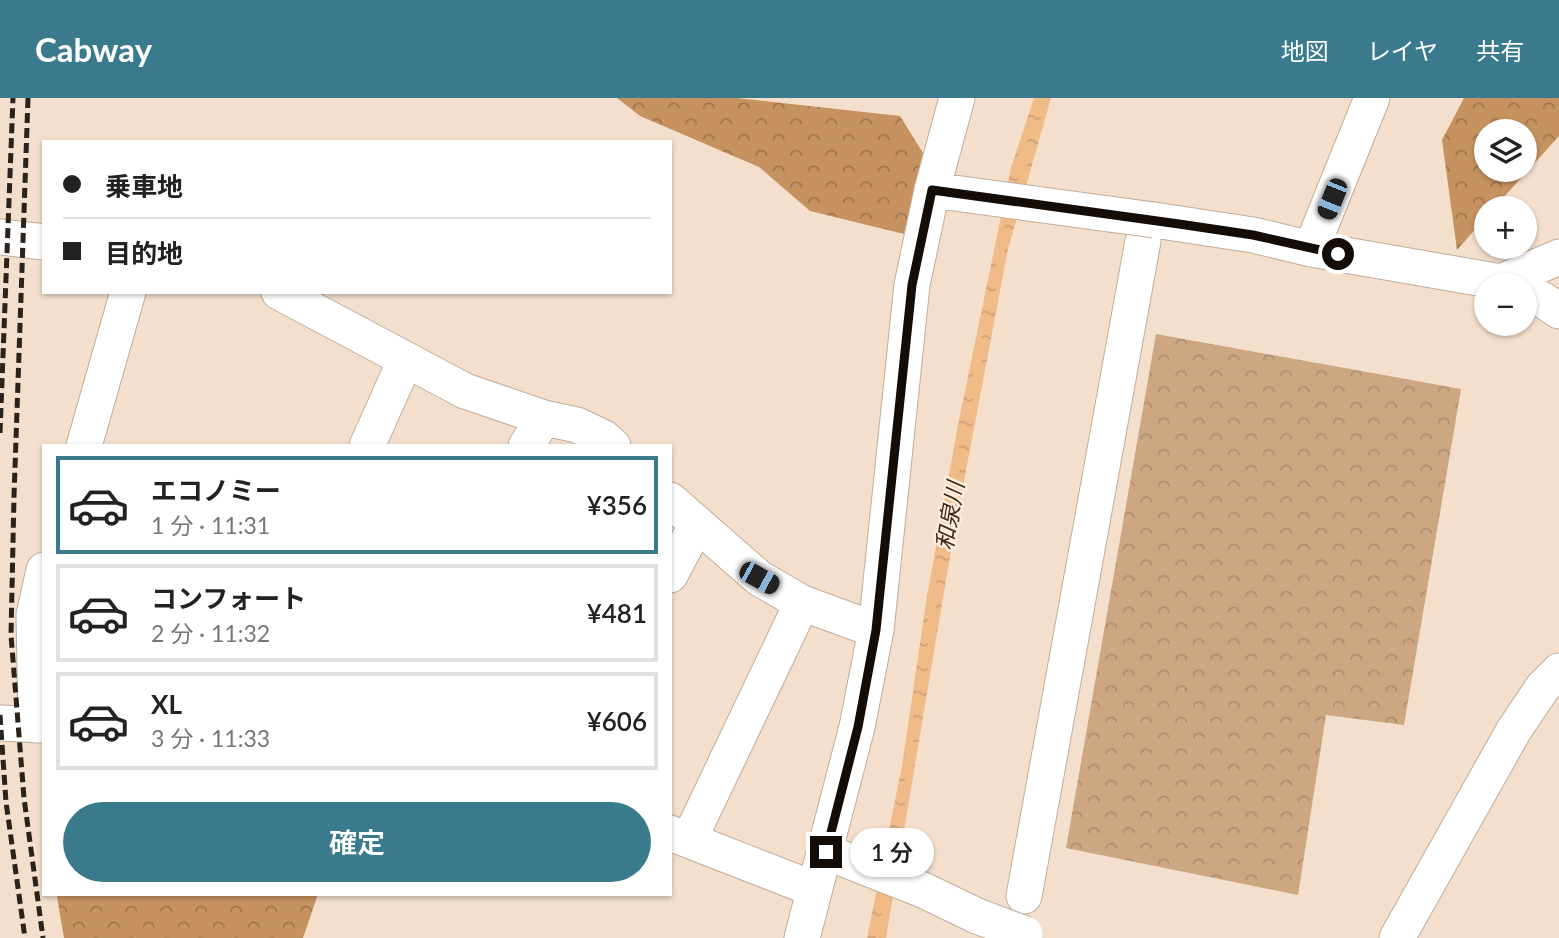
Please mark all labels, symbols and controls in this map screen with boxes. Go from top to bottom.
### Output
text: Cabway [35,29,152,69]
text: 地図 [1281,36,1329,65]
text: レイヤ [1367,36,1438,65]
text: 共有 [1476,36,1524,65]
map controls [1474,119,1537,336]
button: layers [1474,119,1537,182]
text: 乗車地 [105,170,183,202]
car [1315,176,1350,222]
button: + [1474,196,1537,259]
text: 目的地 [105,237,183,269]
route start [1322,238,1354,270]
button: − [1474,273,1537,336]
icon: car [67,474,130,537]
text: エコノミー [151,474,281,506]
water label: 和泉川 [929,476,969,552]
text: ¥356 [587,489,647,521]
text: 1 分 · 11:31 [151,511,270,539]
car [736,559,783,597]
icon: car [67,582,130,645]
text: コンフォート [151,582,306,614]
text: ¥481 [587,597,647,629]
text: 2 分 · 11:32 [151,619,270,647]
text: XL [151,688,182,720]
icon: car [67,690,130,753]
text: ¥606 [587,705,647,737]
text: 3 分 · 11:33 [151,724,270,752]
button: 確定 [63,802,651,882]
callout: 1 分 [850,828,934,876]
route end [810,836,842,868]
text: 1 分 [871,838,913,866]

